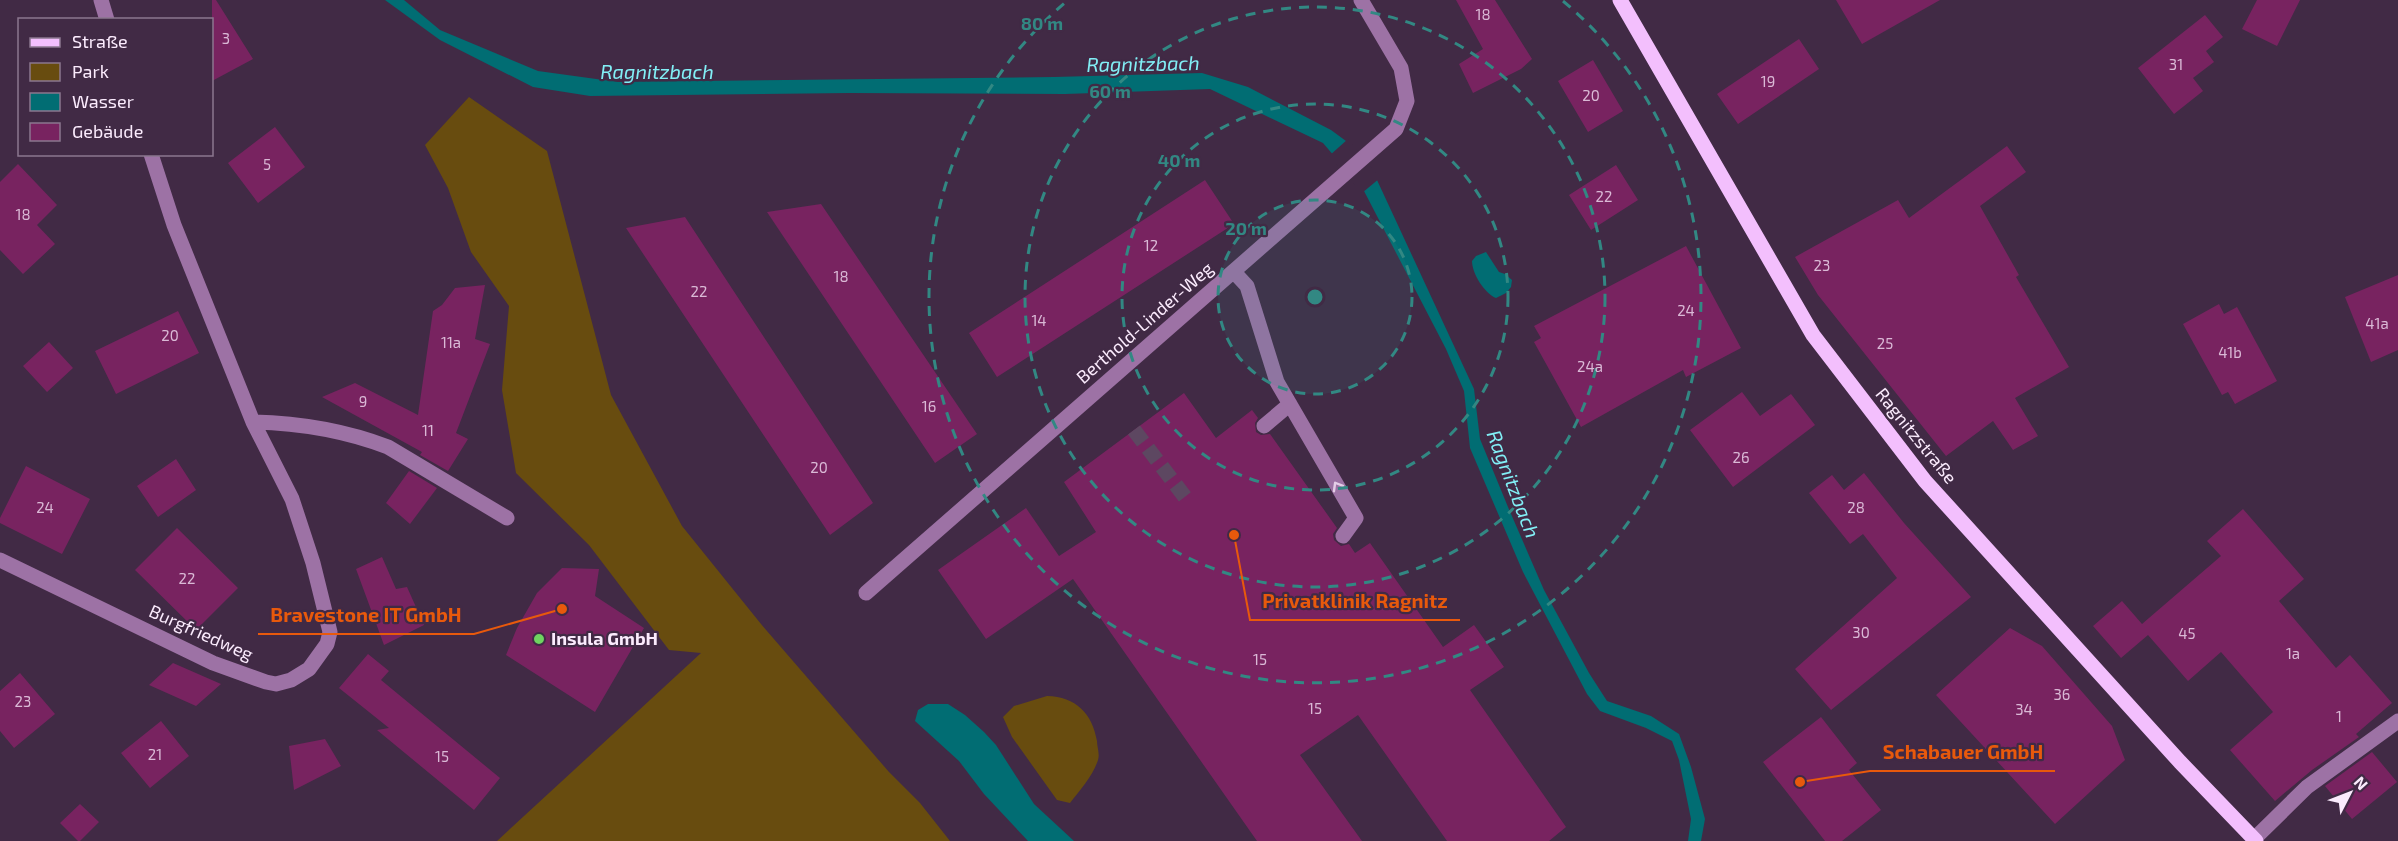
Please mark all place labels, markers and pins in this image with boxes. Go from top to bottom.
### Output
centre of rings [1305,287,1325,307]
callout: Privatklinik Ragnitz [1250,582,1460,620]
callout: Bravestone IT GmbH [258,596,474,634]
place label: Insula GmbH [551,627,658,649]
marker: Insula GmbH [532,632,546,646]
callout: Schabauer GmbH [1870,733,2055,771]

